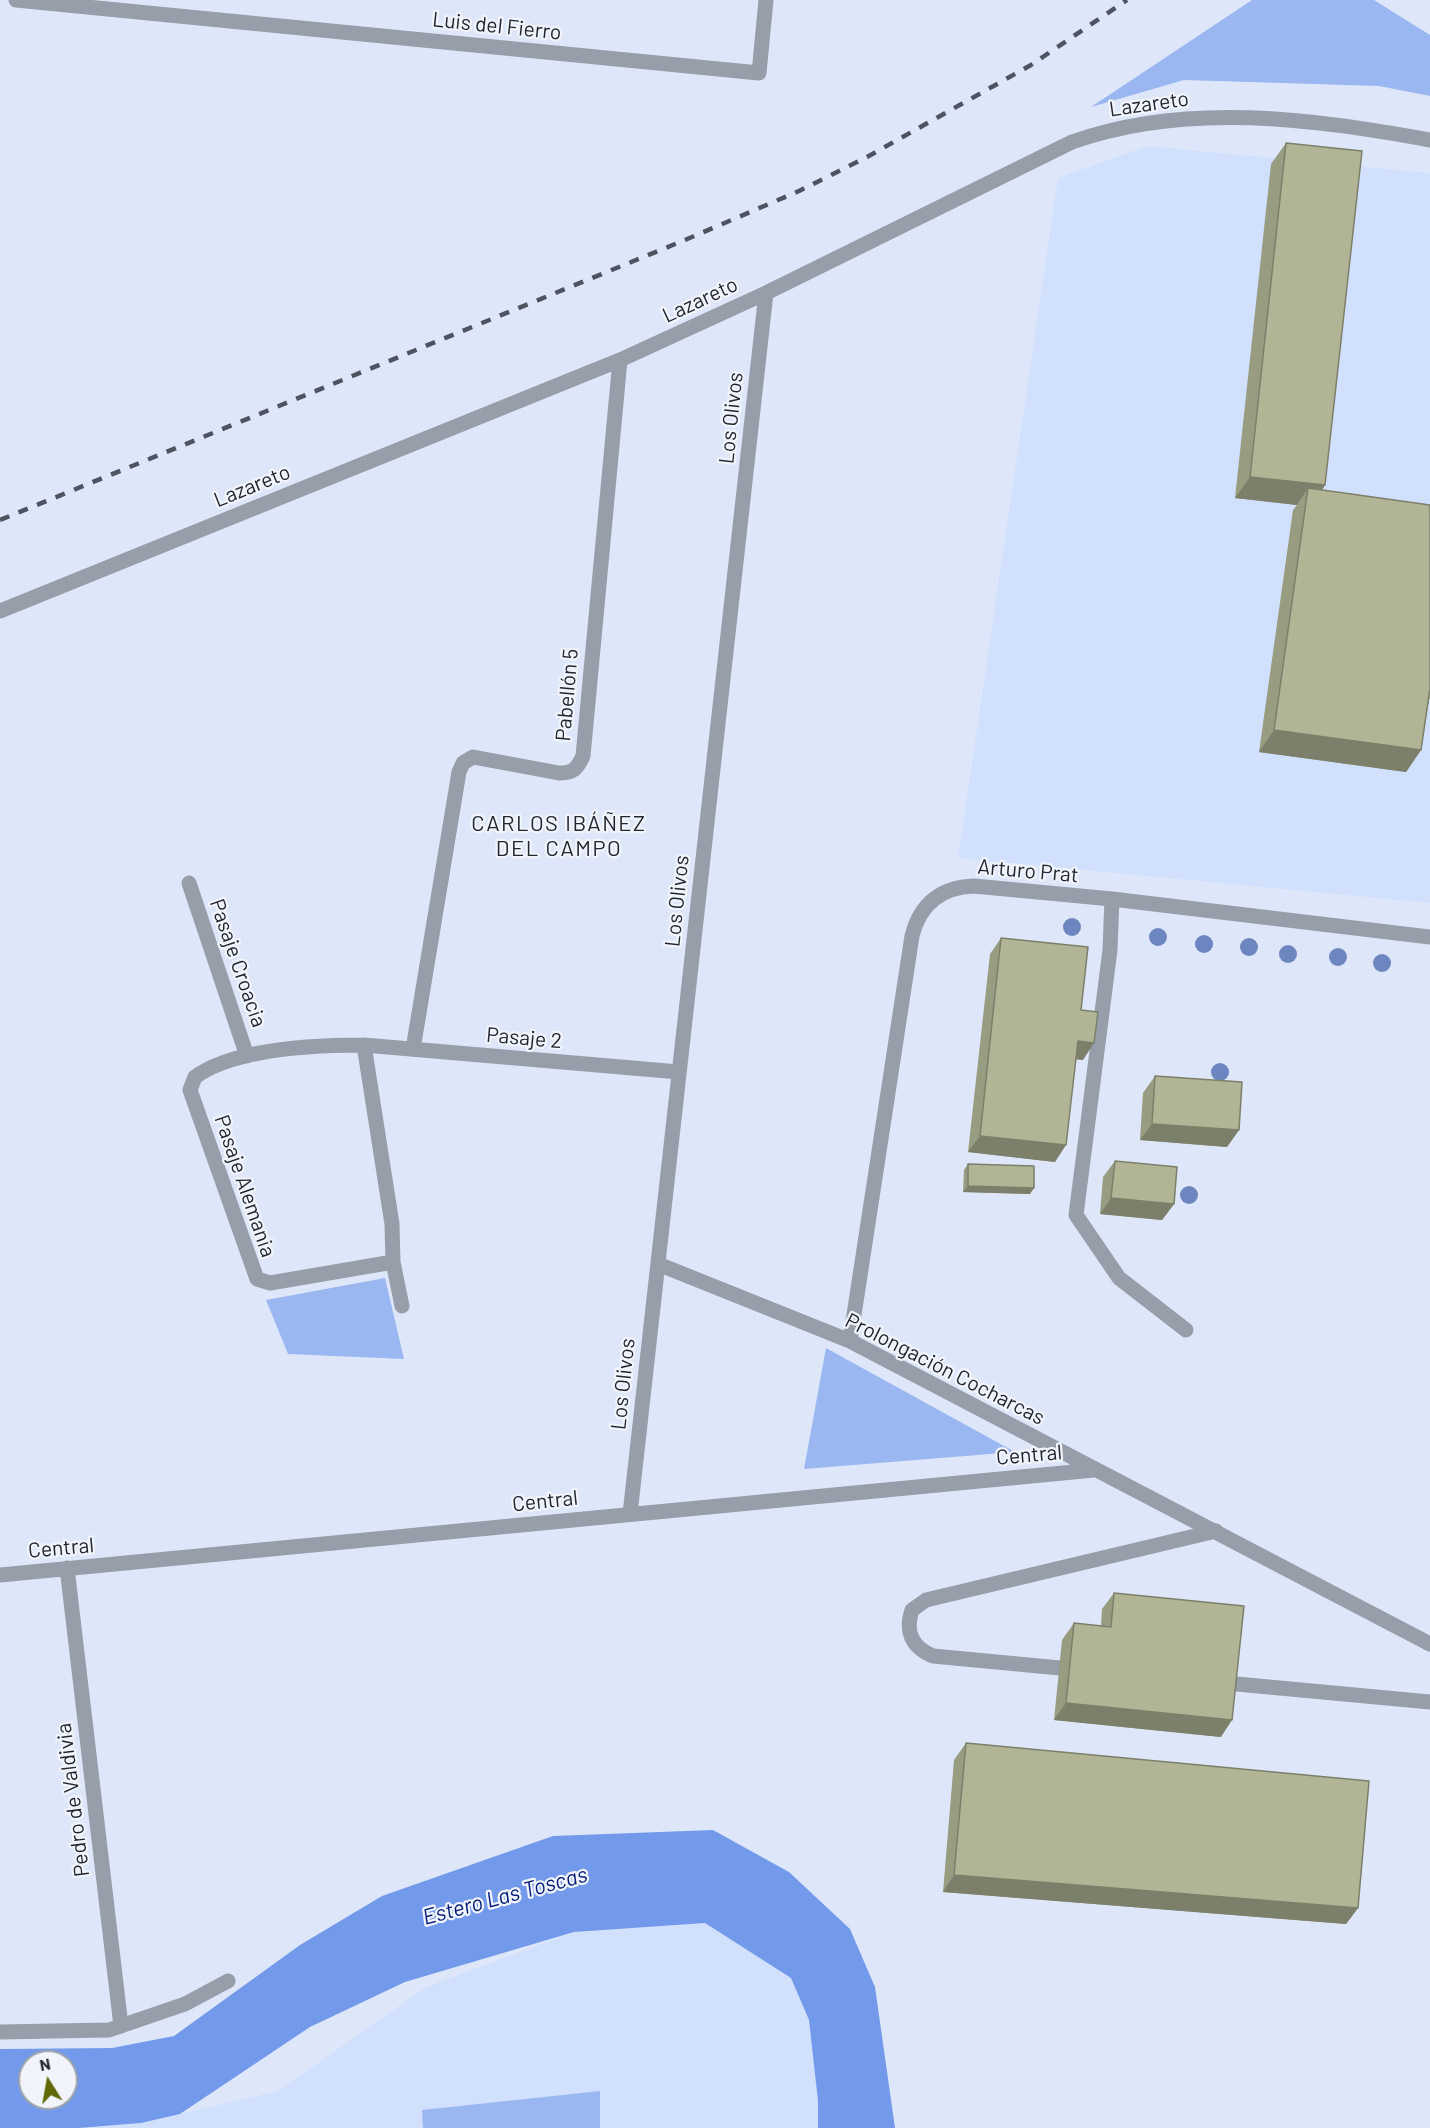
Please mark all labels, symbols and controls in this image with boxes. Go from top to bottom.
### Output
street label: Luis del Fierro [431,7,563,45]
street label: Lazareto [1108,86,1190,122]
street label: Lazareto [658,272,742,328]
street label: Los Olivos [714,371,748,465]
street label: Lazareto [210,459,294,513]
street label: Pabellón 5 [550,648,584,742]
district label: CARLOS IBÁÑEZ DEL CAMPO [471,811,647,862]
street label: Los Olivos [660,854,694,948]
street label: Arturo Prat [977,854,1079,888]
street label: Pasaje Croacia [204,896,272,1030]
street label: Pasaje 2 [485,1022,563,1054]
street label: Pasaje Alemania [209,1112,281,1260]
street label: Prolongación Cocharcas [841,1308,1049,1430]
street label: Los Olivos [606,1337,640,1431]
street label: Central [995,1440,1063,1470]
street label: Central [511,1485,579,1517]
street label: Central [27,1533,95,1563]
street label: Pedro de Valdivia [51,1722,95,1878]
water label: Estero Las Toscas [420,1861,590,1931]
north arrow [18,2050,78,2110]
text: N [38,2053,52,2074]

